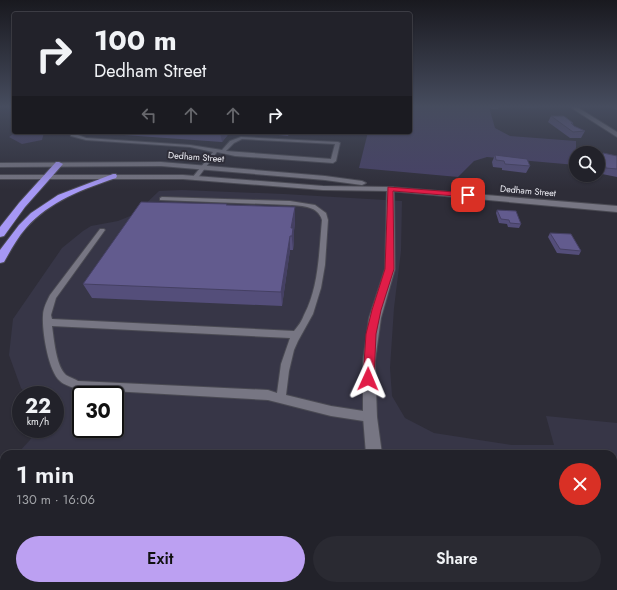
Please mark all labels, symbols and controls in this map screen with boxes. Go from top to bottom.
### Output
text: 100 m [94,20,177,61]
icon: right [28,28,80,80]
text: Dedham Street [94,58,206,84]
icon: left [138,104,160,126]
icon: ahead [180,104,202,126]
icon: ahead [222,104,244,126]
icon: right [264,104,286,126]
map controls [569,146,605,182]
button: search [569,146,605,182]
street label: Dedham Street [168,148,225,165]
pin [451,178,485,212]
street label: Dedham Street [500,182,557,199]
icon: arrive [457,184,479,206]
position arrow [347,358,389,400]
speed limit sign: 30 [72,386,124,438]
text: 22 [25,392,51,421]
text: km/h [27,414,49,429]
text: 1 min [16,457,74,492]
button: close [559,463,601,505]
text: 130 m · 16:06 [16,490,95,509]
button: Exit [16,536,305,582]
button: Share [313,536,601,582]

